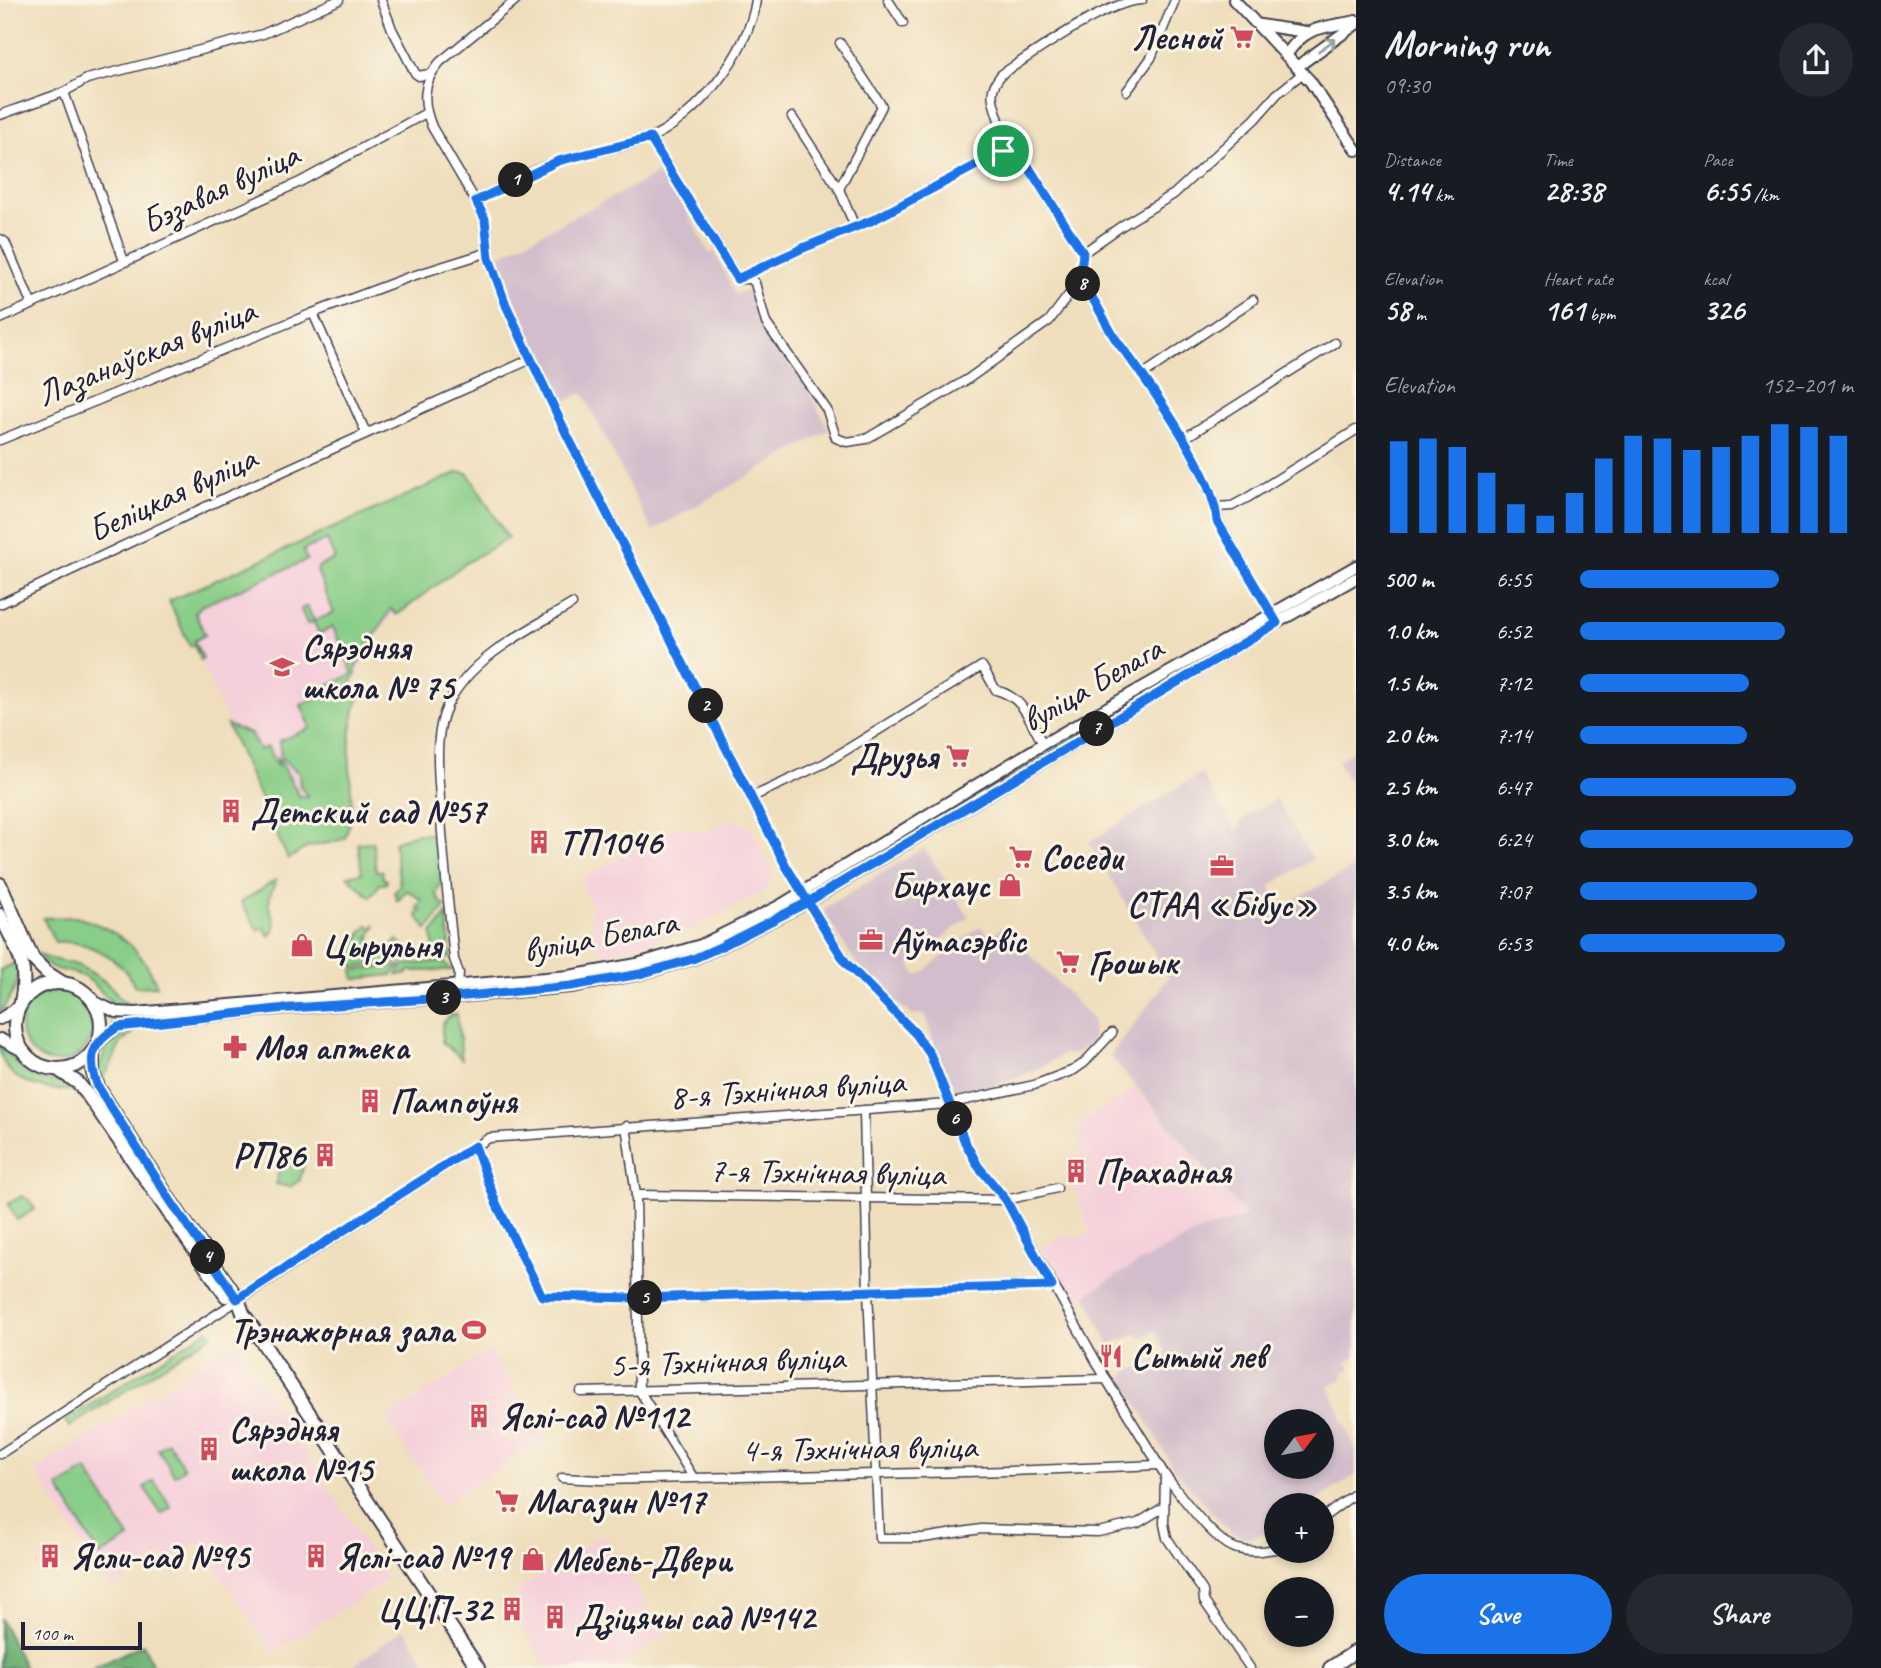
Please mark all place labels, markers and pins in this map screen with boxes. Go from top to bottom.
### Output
place label: Лесной [1131,15,1224,60]
supermarket icon: Лесной [1228,23,1256,51]
pin [973,121,1033,181]
pin: 1 [498,162,534,198]
pin: 8 [1066,266,1100,302]
place label: Сярэдняя школа № 75 [302,625,457,710]
school or university icon: Сярэдняя школа № 75 [268,653,296,681]
pin: 2 [688,688,724,724]
pin: 7 [1080,712,1114,746]
place label: Друзья [851,734,941,779]
supermarket icon: Друзья [944,742,972,770]
place label: Детский сад №57 [251,789,489,834]
building icon: Детский сад №57 [217,797,245,825]
place label: ТП1046 [559,820,664,865]
building icon: ТП1046 [525,828,553,856]
place label: Соседи [1041,835,1125,880]
supermarket icon: Соседи [1007,843,1035,871]
office icon: СТАА «Бібус» [1208,852,1236,880]
place label: Бирхаус [891,863,991,908]
shop icon: Бирхаус [996,871,1024,899]
place label: СТАА «Бібус» [1127,882,1317,927]
place label: Аўтасэрвіс [891,918,1028,963]
place label: Цырульня [322,923,444,968]
office icon: Аўтасэрвіс [857,926,885,954]
shop icon: Цырульня [288,931,316,959]
place label: Грошык [1088,940,1181,985]
supermarket icon: Грошык [1054,948,1082,976]
pin: 3 [426,981,462,1016]
place label: Моя аптека [255,1025,411,1070]
pharmacy icon: Моя аптека [221,1033,249,1061]
place label: Пампоўня [390,1079,519,1124]
building icon: Пампоўня [356,1087,384,1115]
pin: 6 [937,1102,972,1136]
place label: РП86 [233,1133,308,1178]
building icon: РП86 [311,1141,339,1169]
place label: Прахадная [1096,1149,1233,1194]
building icon: Прахадная [1062,1157,1090,1185]
pin: 4 [190,1240,226,1274]
pin: 5 [628,1280,662,1316]
place label: Трэнажорная зала [230,1308,457,1353]
sports icon: Трэнажорная зала [460,1316,488,1344]
place label: Сытый лев [1131,1334,1271,1379]
restaurant icon: Сытый лев [1097,1342,1125,1370]
place label: Яслі-сад №112 [499,1394,692,1439]
building icon: Яслі-сад №112 [465,1402,493,1430]
place label: Сярэдняя школа №15 [229,1407,375,1492]
building icon: Сярэдняя школа №15 [195,1435,223,1463]
place label: Магазин №17 [527,1479,708,1524]
supermarket icon: Магазин №17 [493,1487,521,1515]
place label: Ясли-сад №95 [70,1534,252,1579]
place label: Яслі-сад №19 [336,1534,513,1579]
place label: Мебель-Двери [553,1537,734,1582]
building icon: Ясли-сад №95 [36,1542,64,1570]
building icon: Яслі-сад №19 [302,1542,330,1570]
shop icon: Мебель-Двери [519,1545,547,1573]
place label: ЦЦП-32 [377,1587,495,1632]
building icon: ЦЦП-32 [498,1595,526,1623]
place label: Дзіцячы сад №142 [575,1595,818,1640]
building icon: Дзіцячы сад №142 [541,1603,569,1631]

